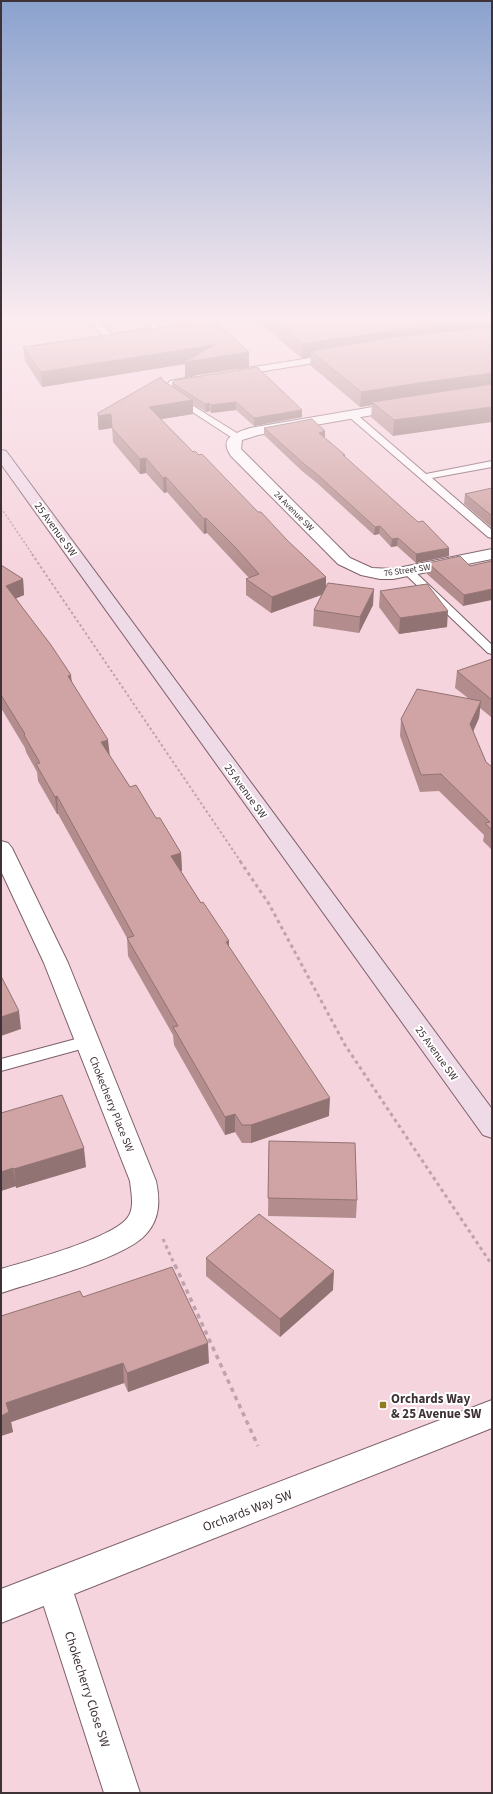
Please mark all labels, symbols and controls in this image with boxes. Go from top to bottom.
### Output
street label: 24 Avenue SW [271,488,317,534]
street label: 25 Avenue SW [31,499,81,560]
street label: 76 Street SW [383,561,431,580]
street label: 25 Avenue SW [221,761,271,822]
street label: 25 Avenue SW [412,1023,462,1084]
street label: Chokecherry Place SW [85,1054,138,1155]
place label: Orchards Way & 25 Avenue SW [391,1390,482,1423]
marker: Orchards Way & 25 Avenue SW [378,1400,388,1410]
street label: Orchards Way SW [200,1486,295,1536]
street label: Chokecherry Close SW [60,1629,114,1750]

